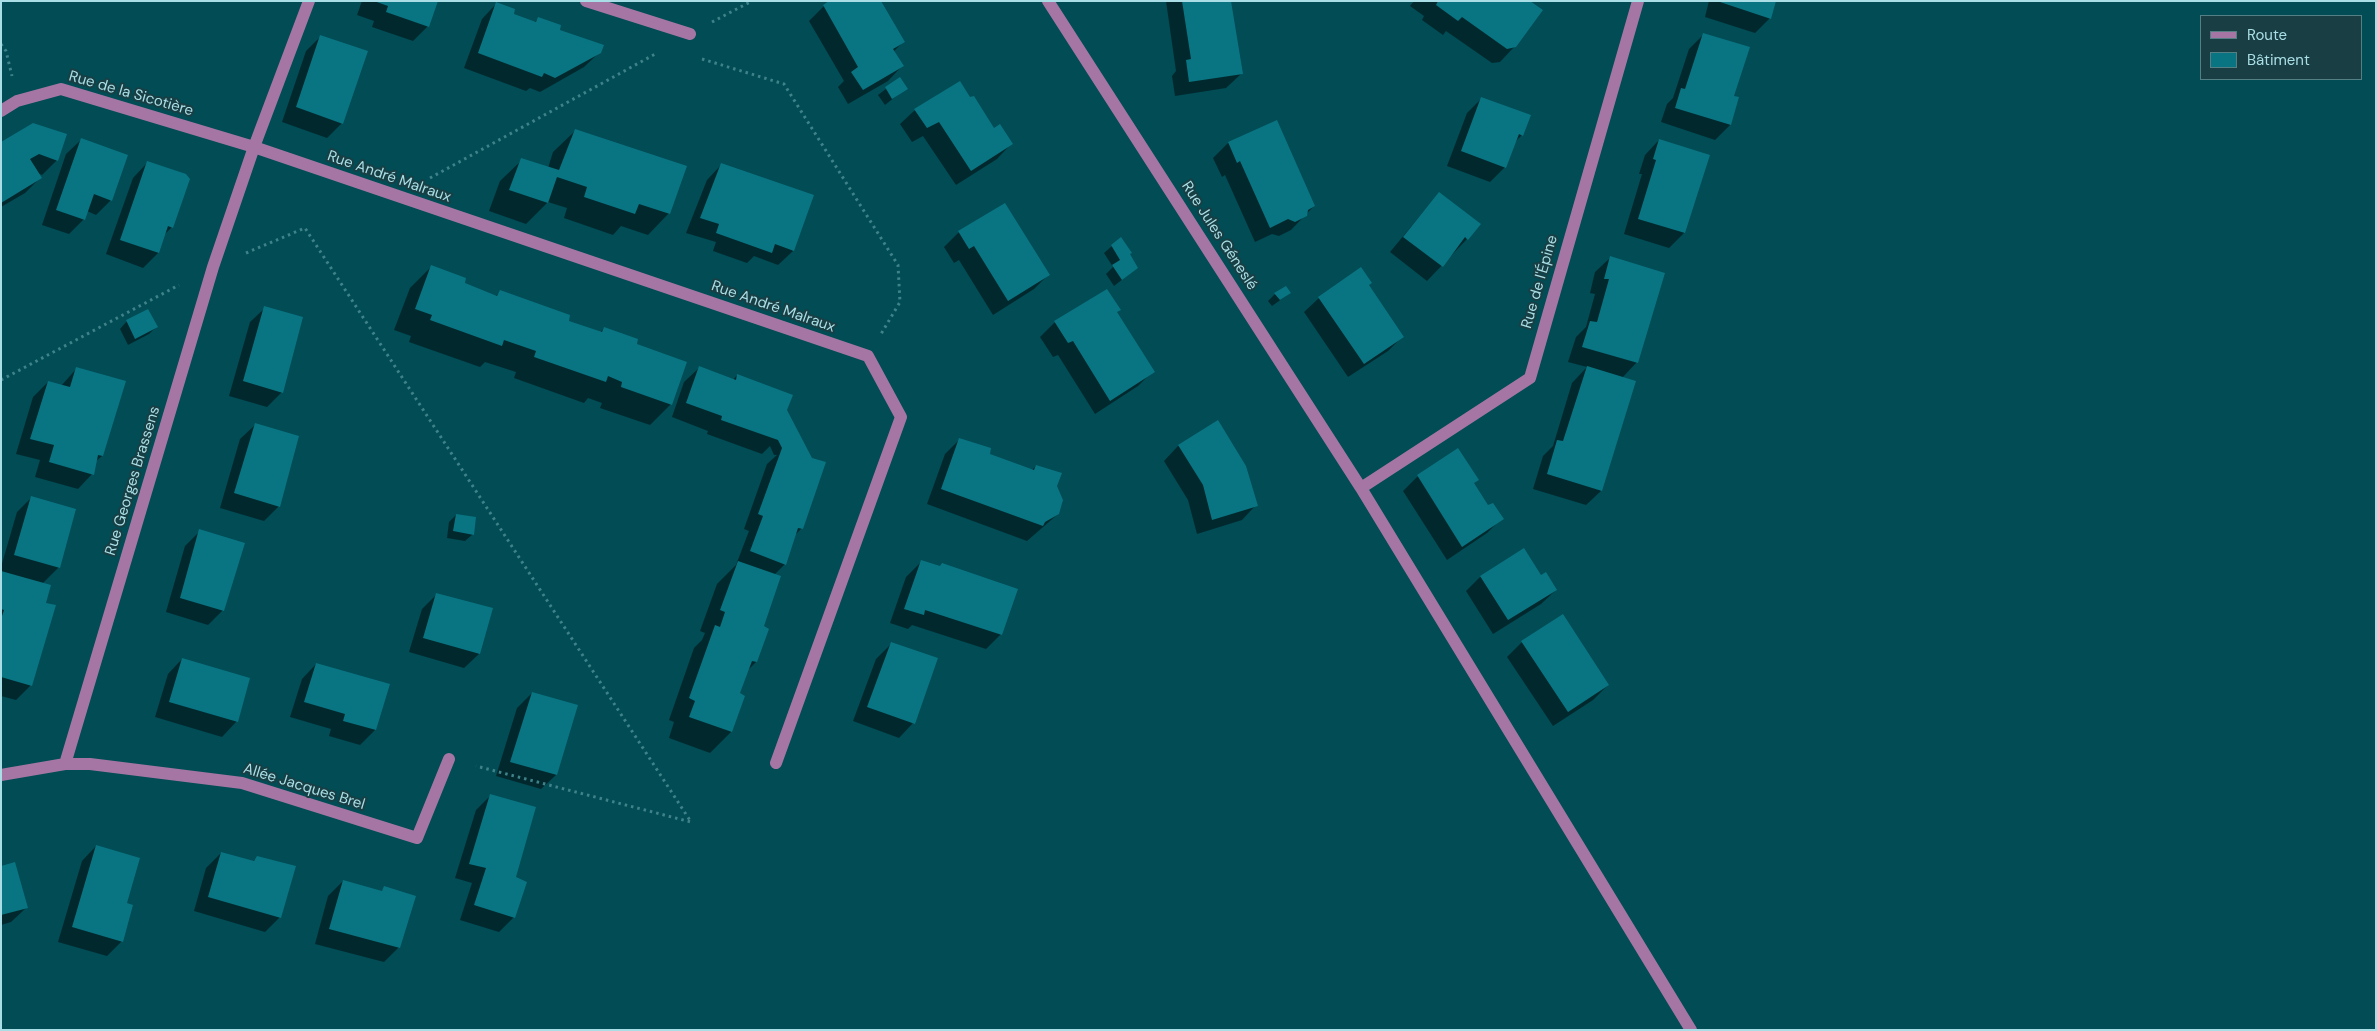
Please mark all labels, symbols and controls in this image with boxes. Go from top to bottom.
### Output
legend [2200,15,2362,80]
text: Route [2247,25,2287,45]
text: Bâtiment [2247,50,2310,70]
street label: Rue de la Sicotière [67,68,195,120]
street label: Rue André Malraux [325,147,453,207]
street label: Rue Jules Géneslé [1177,178,1261,294]
street label: Rue de l'Épine [1518,233,1562,331]
street label: Rue André Malraux [709,277,837,337]
street label: Rue Georges Brassens [102,404,164,558]
street label: Allée Jacques Brel [241,760,367,814]

